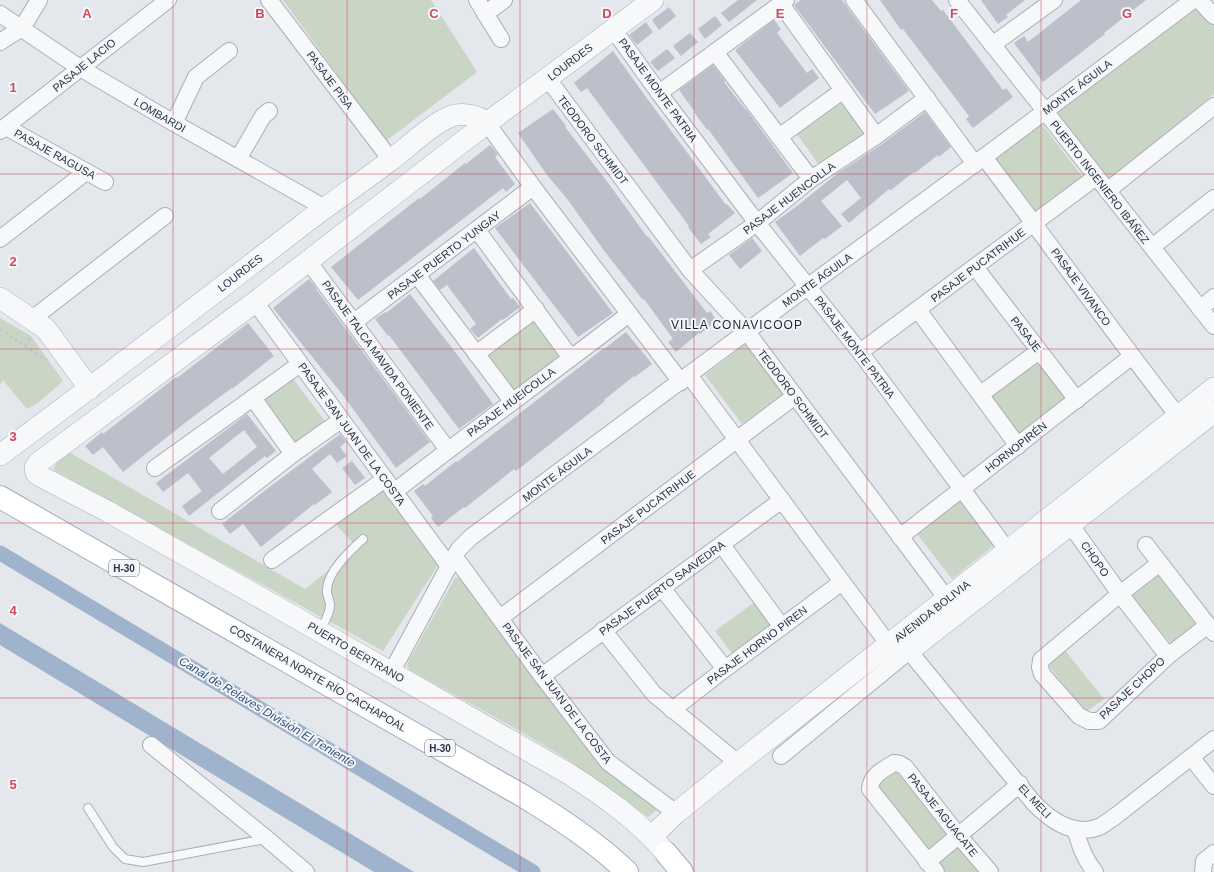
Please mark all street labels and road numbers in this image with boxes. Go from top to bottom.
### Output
street label: PASAJE LACIO [50,36,118,94]
street label: PASAJE MONTE PATRIA [616,36,700,145]
street label: LOURDES [545,41,595,83]
street label: PASAJE PISA [304,49,356,112]
street label: MONTE ÁGUILA [1040,57,1114,117]
street label: TEODORO SCHMIDT [555,93,631,187]
street label: LOMBARDI [132,95,188,135]
street label: PUERTO INGENIERO IBÁÑEZ [1048,118,1152,246]
street label: PASAJE RAGUSA [12,127,98,182]
street label: PASAJE HUENCOLLA [741,159,838,236]
street label: PASAJE PUERTO YUNGAY [385,208,503,301]
street label: PASAJE PUCATRIHUE [928,226,1028,304]
street label: PASAJE VIVANCO [1049,246,1113,329]
street label: MONTE ÁGUILA [780,250,855,309]
street label: LOURDES [215,252,265,294]
street label: PASAJE TALCA MAVIDA PONIENTE [320,278,436,432]
street label: PASAJE MONTE PATRIA [813,293,898,401]
street label: PASAJE [1009,314,1043,354]
street label: TEODORO SCHMIDT [755,347,831,441]
street label: PASAJE SAN JUAN DE LA COSTA [296,360,408,508]
street label: PASAJE HUEICOLLA [465,365,558,439]
street label: HORNOPIRÉN [983,419,1049,475]
street label: MONTE ÁGUILA [520,444,594,504]
street label: PASAJE PUCATRIHUE [598,468,698,546]
street label: PASAJE PUERTO SAAVEDRA [597,538,728,638]
street label: CHOPO [1079,539,1112,579]
road number: H-30 [109,560,139,576]
street label: AVENIDA BOLIVIA [892,577,973,644]
street label: PASAJE HORNO PIREN [705,603,809,687]
street label: PUERTO BERTRANO [306,619,407,685]
street label: PASAJE SAN JUAN DE LA COSTA [500,620,614,766]
street label: COSTANERA NORTE RÍO CACHAPOAL [228,622,408,734]
street label: PASAJE CHOPO [1097,654,1167,721]
road number: H-30 [425,740,455,756]
street label: PASAJE AGUACATE [906,771,980,859]
street label: EL MELI [1016,782,1054,820]

